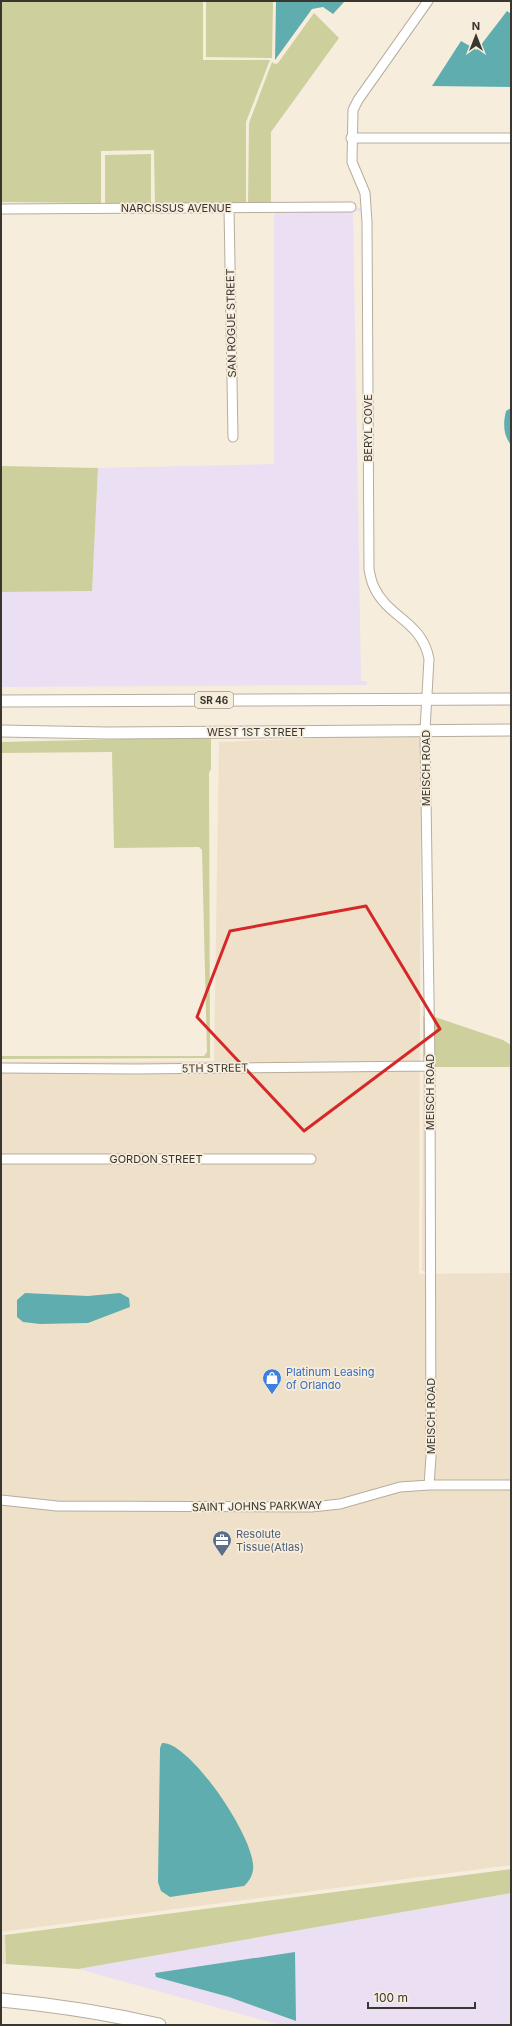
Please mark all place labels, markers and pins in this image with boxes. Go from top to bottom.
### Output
place label: Platinum Leasing of Orlando [286,1365,375,1392]
shop icon: Platinum Leasing of Orlando [261,1367,283,1395]
place label: Resolute Tissue(Atlas) [236,1527,304,1554]
office icon: Resolute Tissue(Atlas) [211,1529,233,1557]

